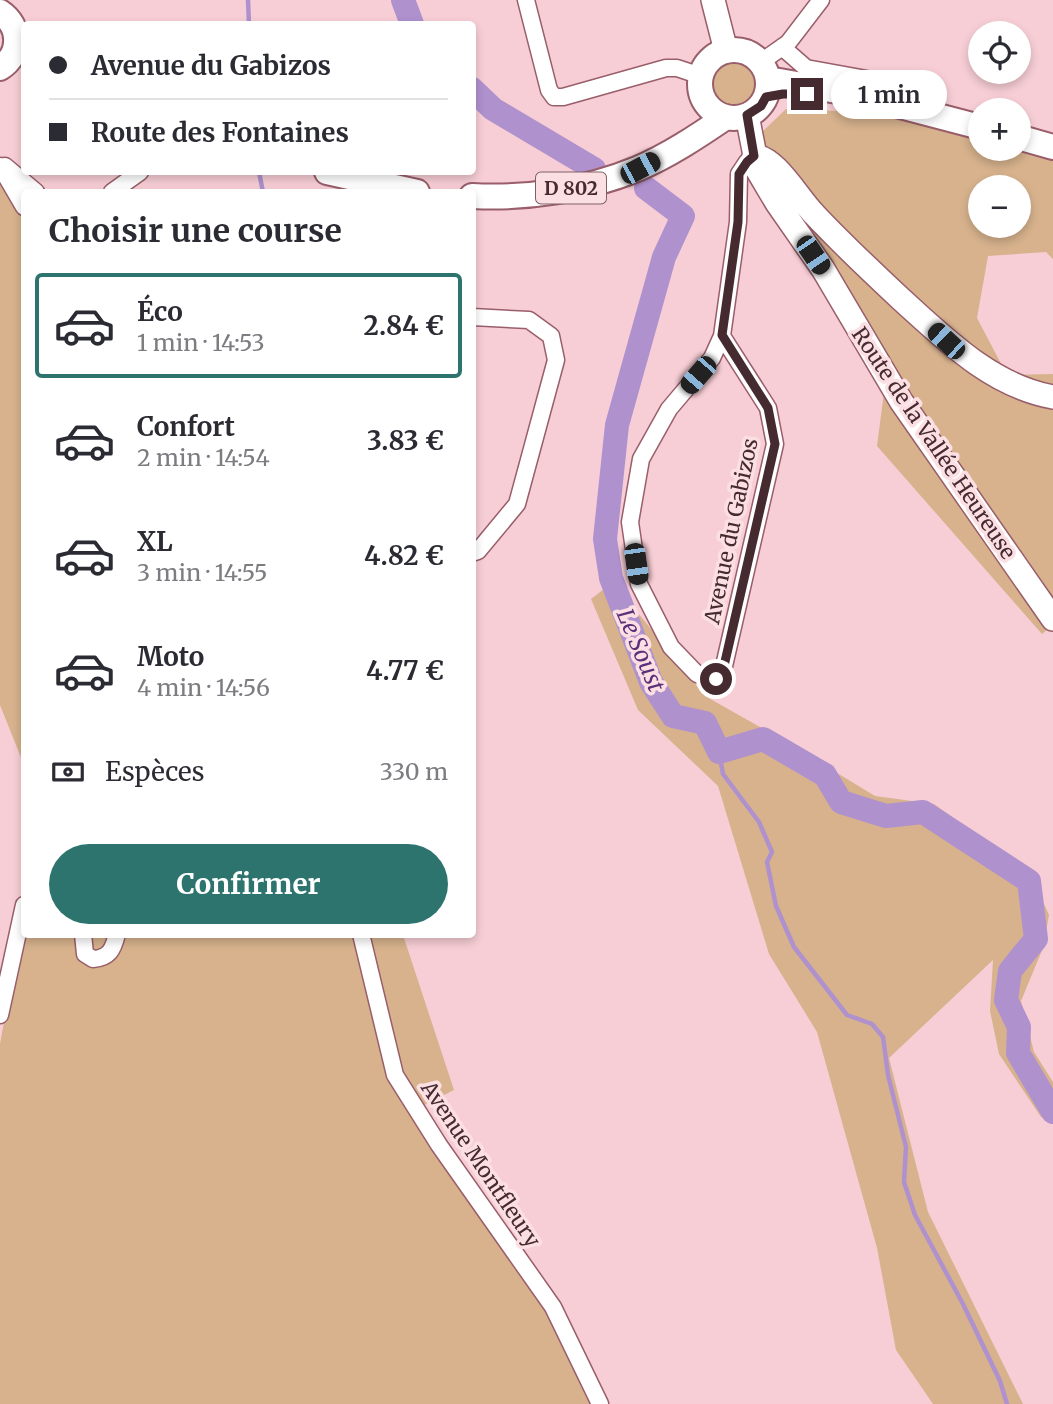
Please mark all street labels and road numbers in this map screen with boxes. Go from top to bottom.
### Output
road number: D 802 [536,172,606,204]
street label: Route de la Vallée Heureuse [846,322,1022,564]
street label: Avenue du Gabizos [698,436,764,627]
street label: Avenue Montfleury [415,1075,547,1253]

